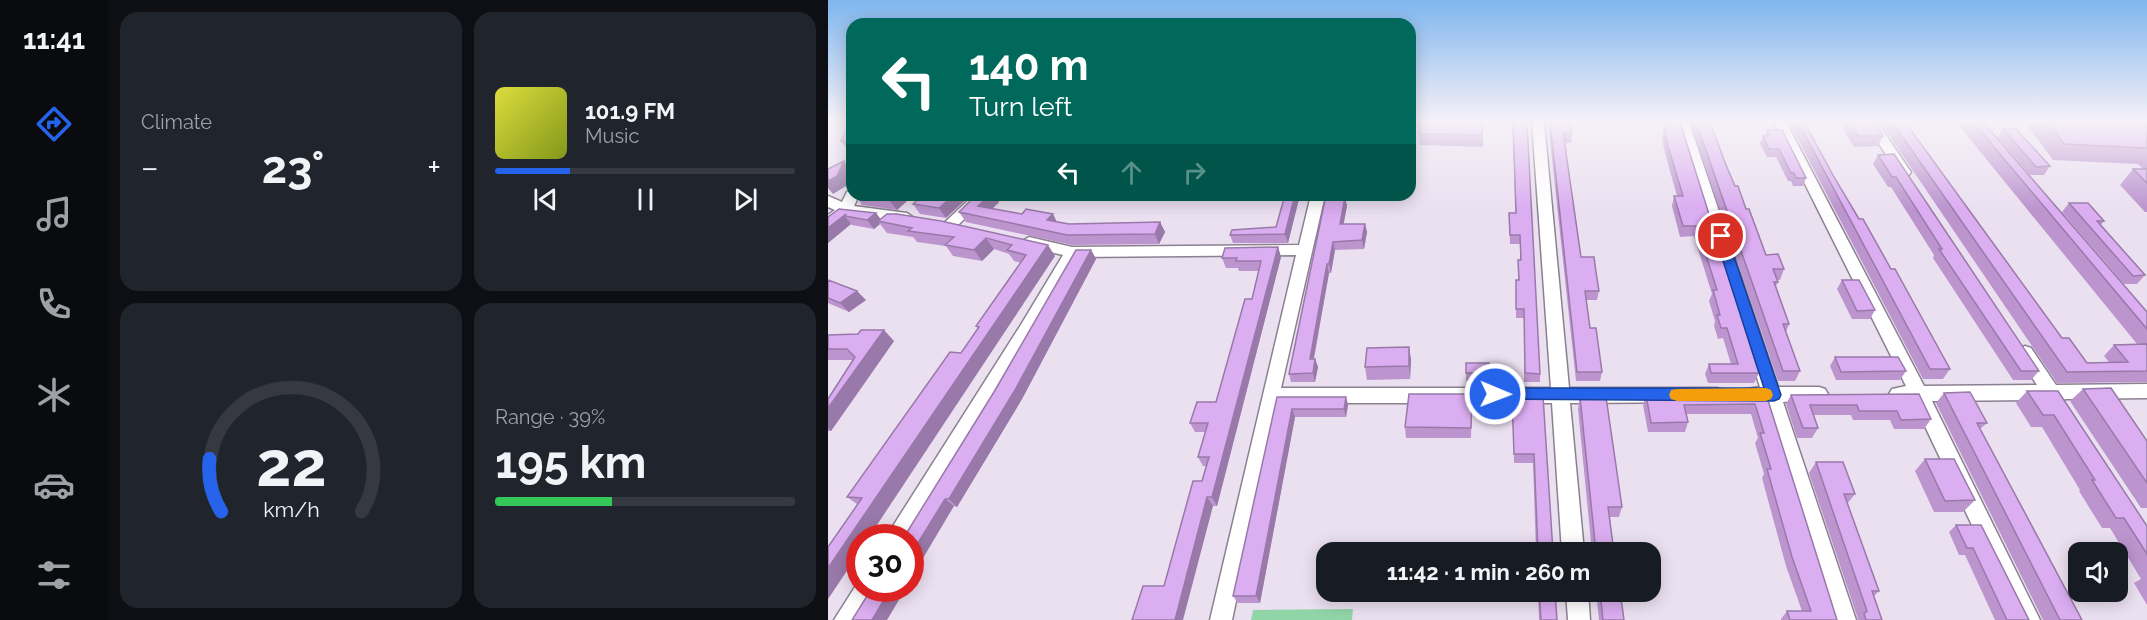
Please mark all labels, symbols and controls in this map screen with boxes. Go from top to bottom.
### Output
text: 11:41 [23,24,85,55]
text: 140 m [969,41,1089,90]
icon: left [870,42,948,120]
text: Turn left [969,91,1072,122]
text: 101.9 FM [585,98,675,124]
icon: directions [33,103,75,145]
text: Climate [141,110,212,134]
text: Music [585,124,639,148]
text: 23° [262,141,324,194]
text: − [141,148,159,187]
text: + [427,148,441,187]
icon: left [1052,156,1085,189]
icon: ahead [1115,156,1148,189]
icon: right [1178,156,1211,189]
icon: previous [529,183,562,216]
icon: pause [629,183,662,216]
icon: next [729,183,762,216]
icon: music [33,193,75,235]
pin [1695,210,1746,261]
icon: arrive [1704,219,1737,252]
icon: phone [33,283,75,325]
position arrow [1463,362,1527,426]
icon: climate [33,374,75,416]
text: Range · 39% [495,405,605,429]
text: 22 [256,427,326,501]
text: 195 km [495,436,646,489]
icon: car [33,464,75,506]
text: km/h [263,498,319,523]
speed limit sign: 30 [846,524,924,602]
map controls [2068,542,2128,602]
button: sound [2068,542,2128,602]
icon: filters [33,554,75,596]
text: 11:42 · 1 min · 260 m [1387,559,1590,585]

